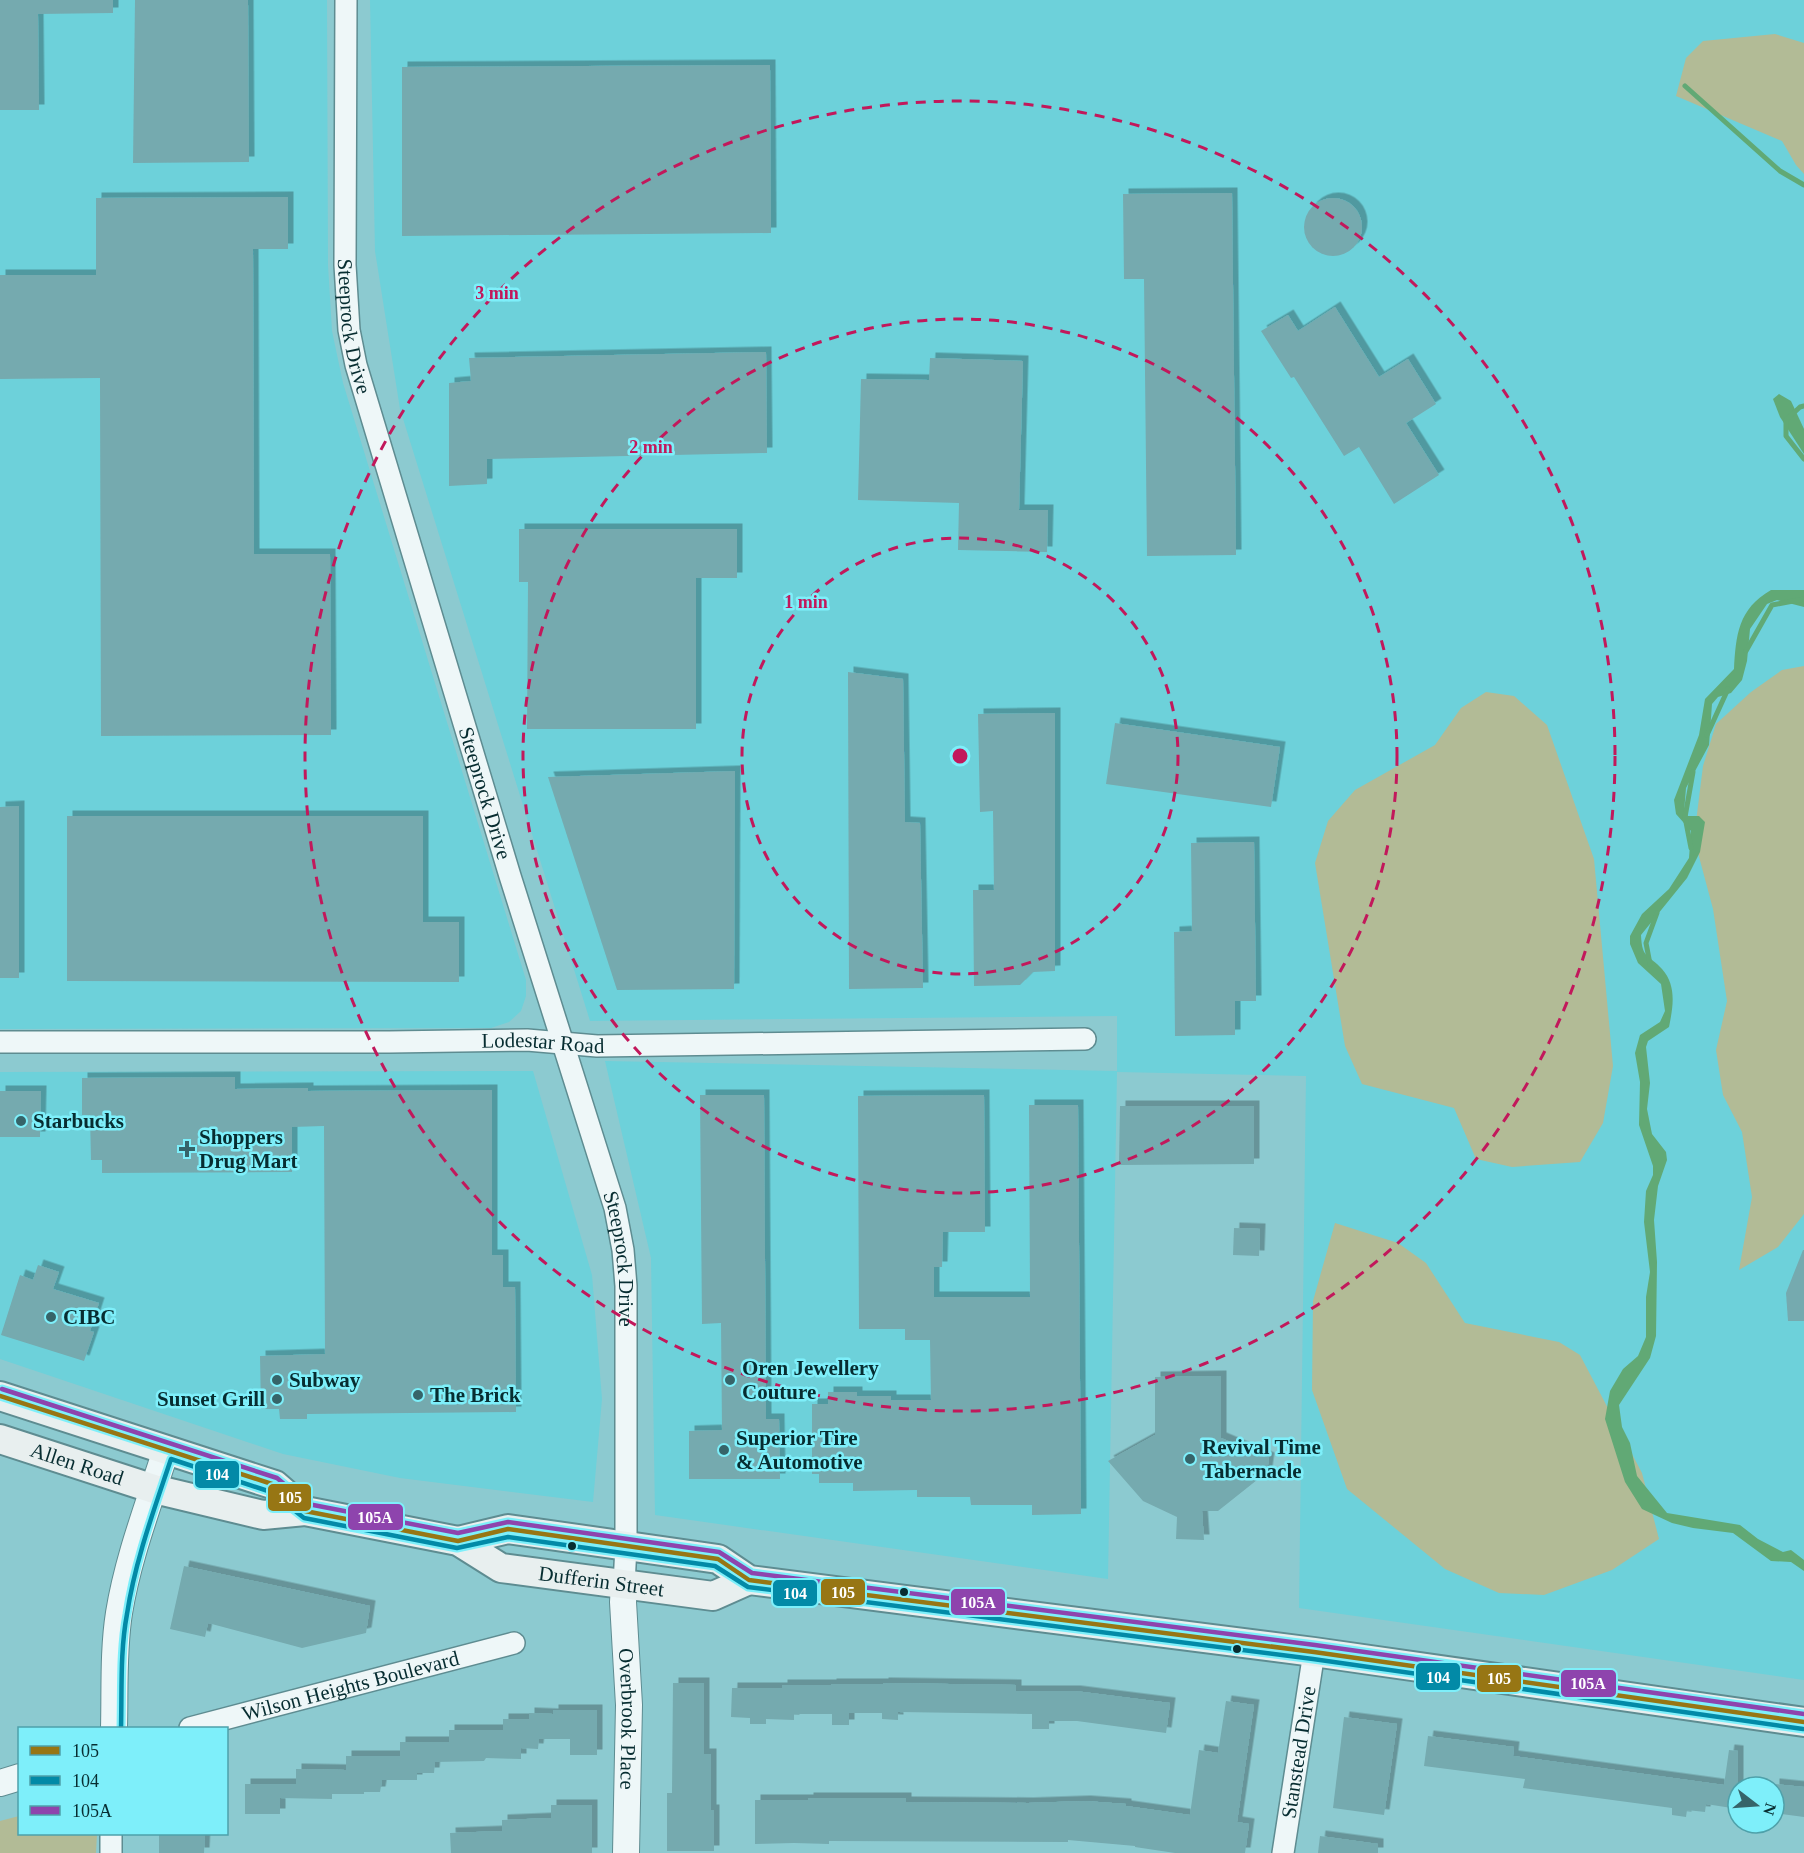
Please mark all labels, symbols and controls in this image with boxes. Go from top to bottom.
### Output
street label: Steeprock Drive [333,258,376,397]
text: 3 min [475,283,519,303]
text: 2 min [629,437,673,457]
text: 1 min [784,592,828,612]
street label: Steeprock Drive [454,724,516,862]
centre of rings [950,746,970,766]
street label: Lodestar Road [481,1028,605,1058]
place label: Starbucks [33,1109,124,1133]
marker: Starbucks [14,1114,28,1128]
place label: Shoppers Drug Mart [199,1125,298,1173]
marker: Shoppers Drug Mart [180,1142,194,1156]
street label: Steeprock Drive [598,1188,638,1327]
place label: CIBC [63,1305,116,1329]
marker: CIBC [44,1310,58,1324]
place label: Oren Jewellery Couture [742,1356,879,1404]
place label: Subway [289,1368,361,1392]
marker: Subway [270,1373,284,1387]
marker: Oren Jewellery Couture [723,1373,737,1387]
place label: The Brick [430,1383,521,1407]
place label: Sunset Grill [157,1387,265,1411]
marker: The Brick [411,1388,425,1402]
marker: Sunset Grill [270,1392,284,1406]
place label: Superior Tire & Automotive [736,1426,863,1474]
place label: Revival Time Tabernacle [1202,1435,1321,1483]
street label: Allen Road [28,1438,127,1490]
marker: Superior Tire & Automotive [717,1443,731,1457]
marker: Revival Time Tabernacle [1183,1452,1197,1466]
line badge: 104 [194,1460,240,1489]
text: 104 [205,1466,229,1483]
line badge: 105 [267,1483,312,1512]
text: 105 [278,1489,302,1506]
line badge: 105A [347,1503,404,1531]
text: 105A [357,1509,393,1526]
unlabelled marker [566,1540,578,1552]
street label: Dufferin Street [537,1561,666,1601]
line badge: 105 [820,1578,866,1606]
line badge: 104 [772,1579,818,1607]
text: 105 [831,1584,855,1601]
text: 104 [783,1585,807,1602]
unlabelled marker [898,1586,910,1598]
line badge: 105A [950,1588,1006,1616]
text: 105A [960,1594,996,1611]
unlabelled marker [1231,1643,1243,1655]
street label: Wilson Heights Boulevard [240,1646,462,1726]
street label: Overbrook Place [614,1647,641,1790]
line badge: 104 [1415,1662,1461,1691]
line badge: 105 [1476,1664,1522,1693]
text: 104 [1426,1669,1450,1686]
line badge: 105A [1560,1669,1617,1698]
text: 105 [1487,1670,1511,1687]
text: 105A [1570,1675,1606,1692]
street label: Stanstead Drive [1277,1684,1321,1820]
legend [18,1727,228,1835]
text: 105 [72,1741,99,1761]
text: 104 [72,1771,99,1791]
north arrow [1726,1775,1786,1835]
text: 105A [72,1801,112,1821]
text: N [1760,1801,1780,1818]

